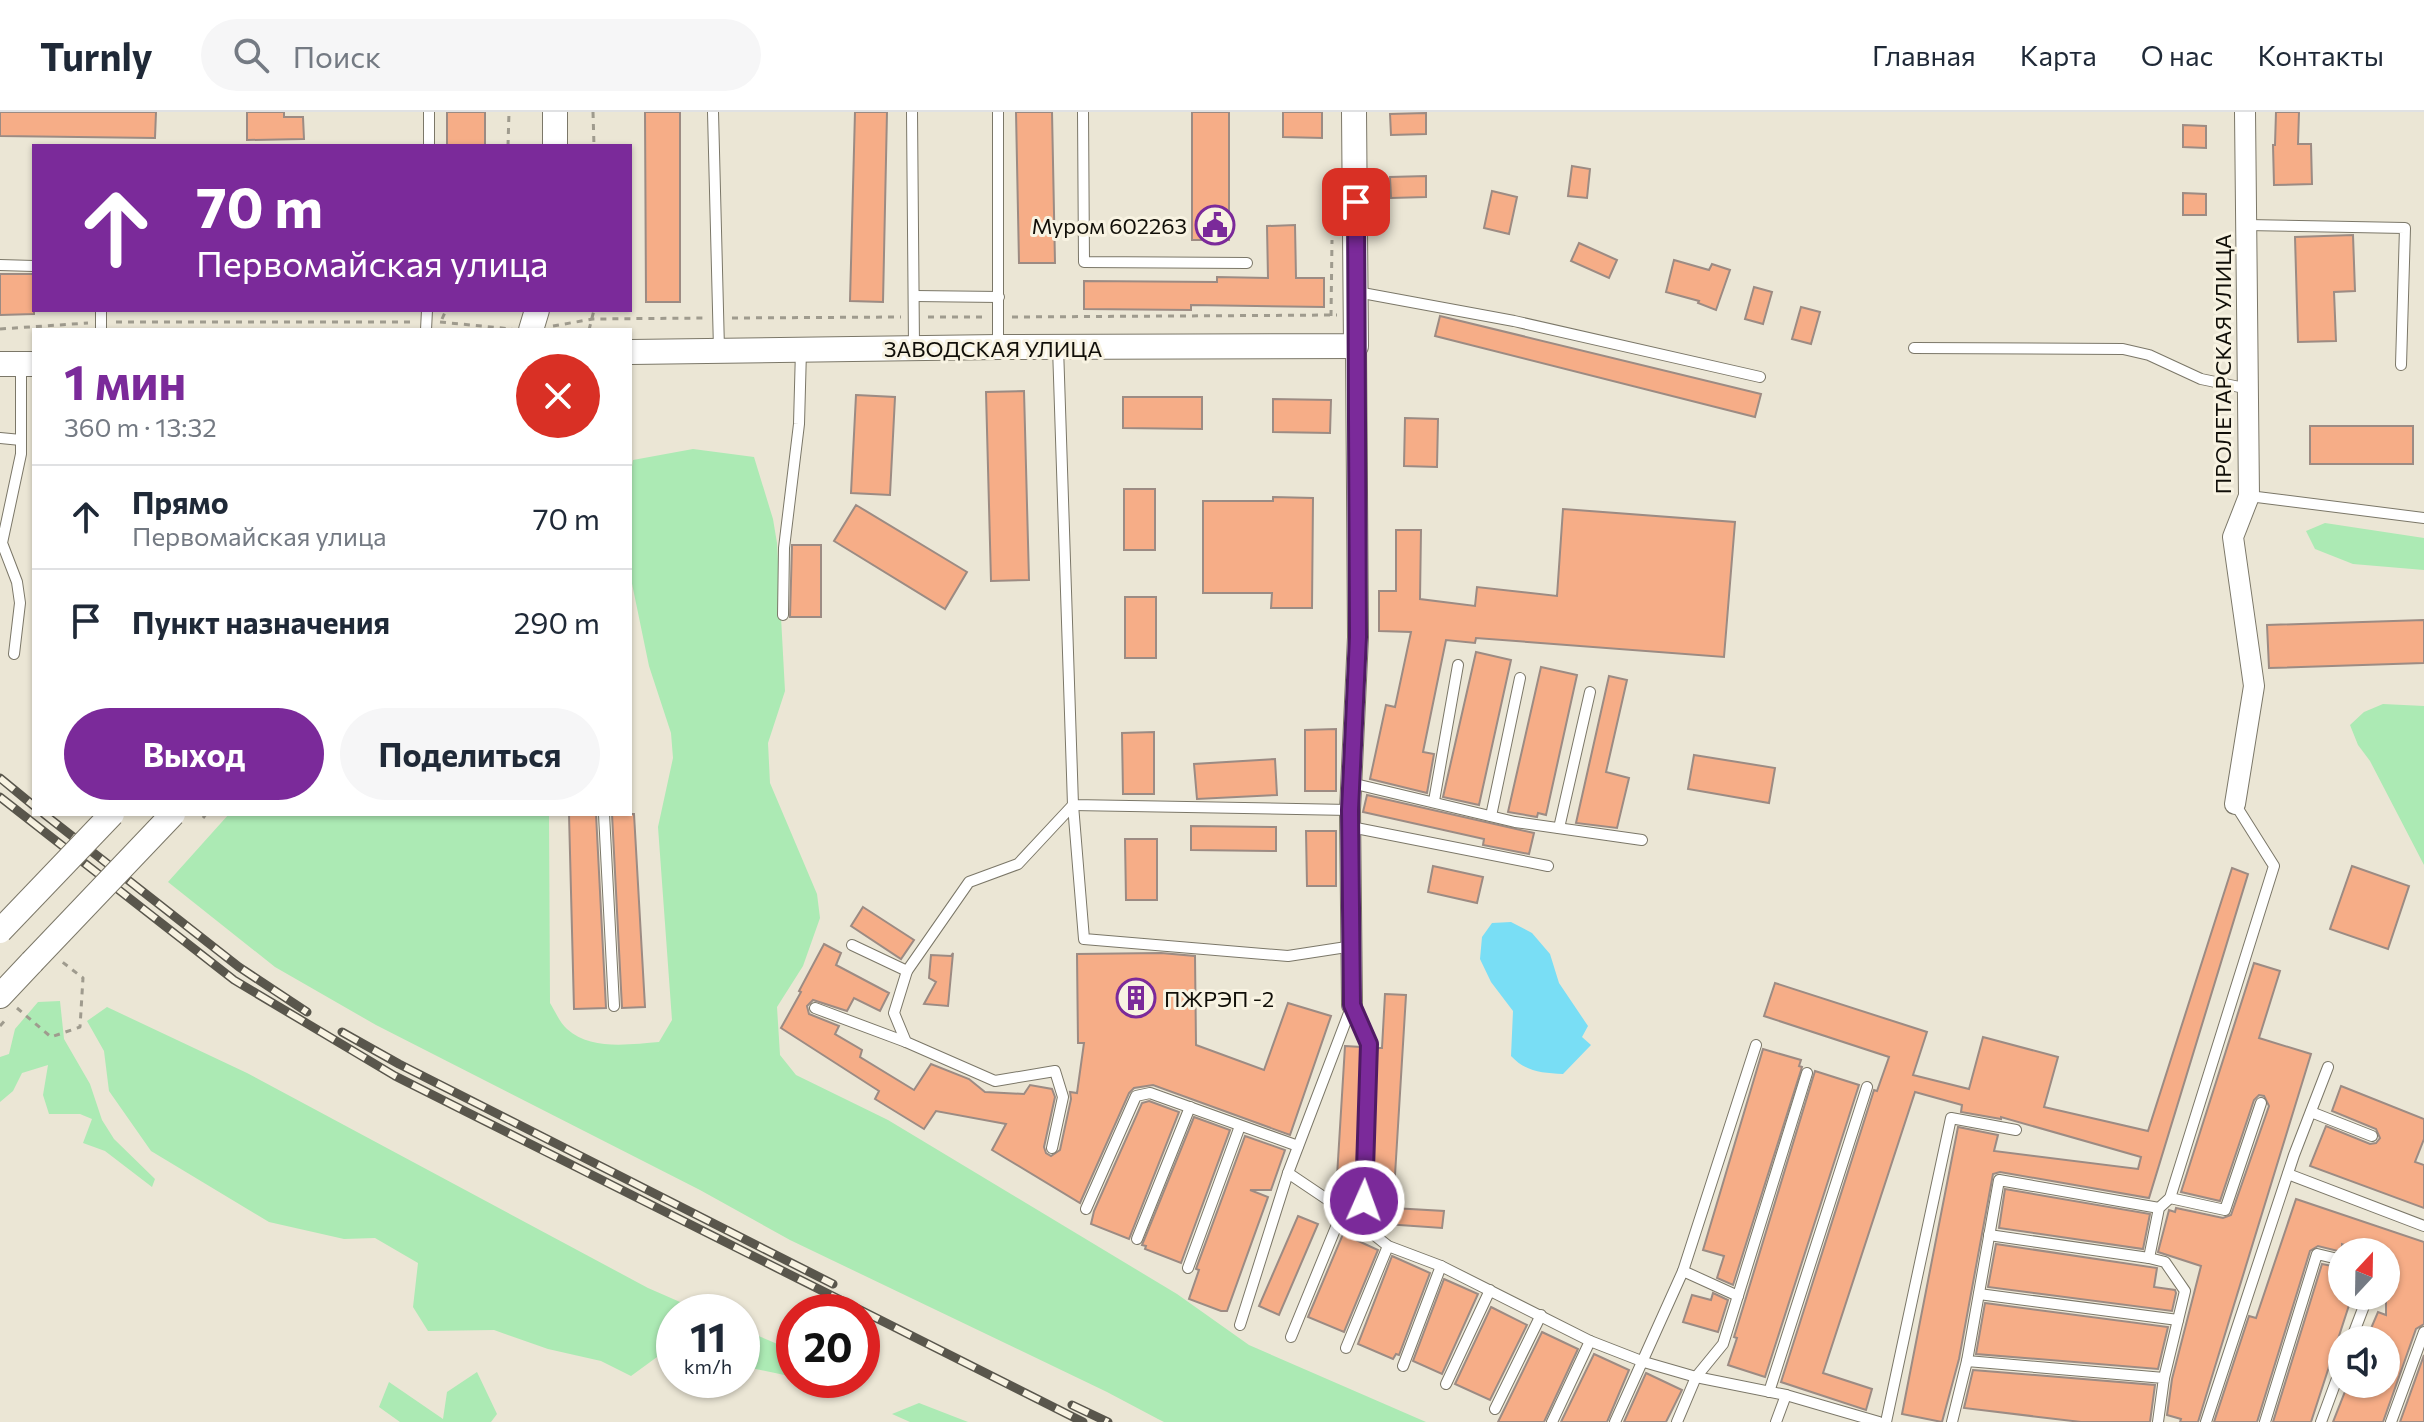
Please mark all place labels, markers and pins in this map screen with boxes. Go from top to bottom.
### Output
pin [1322,168,1390,236]
public building icon: Муром 602263 [1194,204,1236,246]
place label: Муром 602263 [1032,212,1187,239]
building icon: ПЖРЭП -2 [1115,977,1157,1019]
place label: ПЖРЭП -2 [1164,985,1274,1012]

